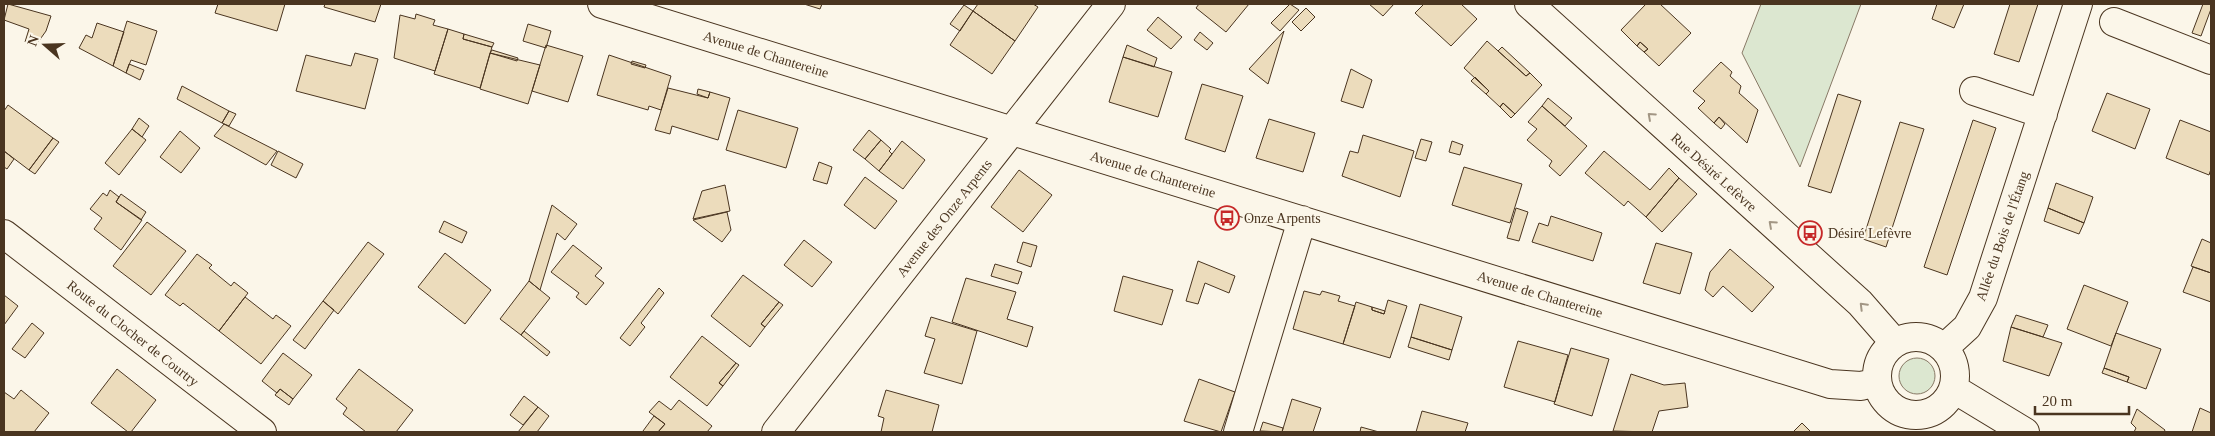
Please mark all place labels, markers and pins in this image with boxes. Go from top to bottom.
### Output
bus stop icon: Onze Arpents [1214,205,1240,231]
place label: Onze Arpents [1244,211,1321,226]
bus stop icon: Désiré Lefèvre [1797,220,1823,246]
place label: Désiré Lefèvre [1828,226,1912,241]

